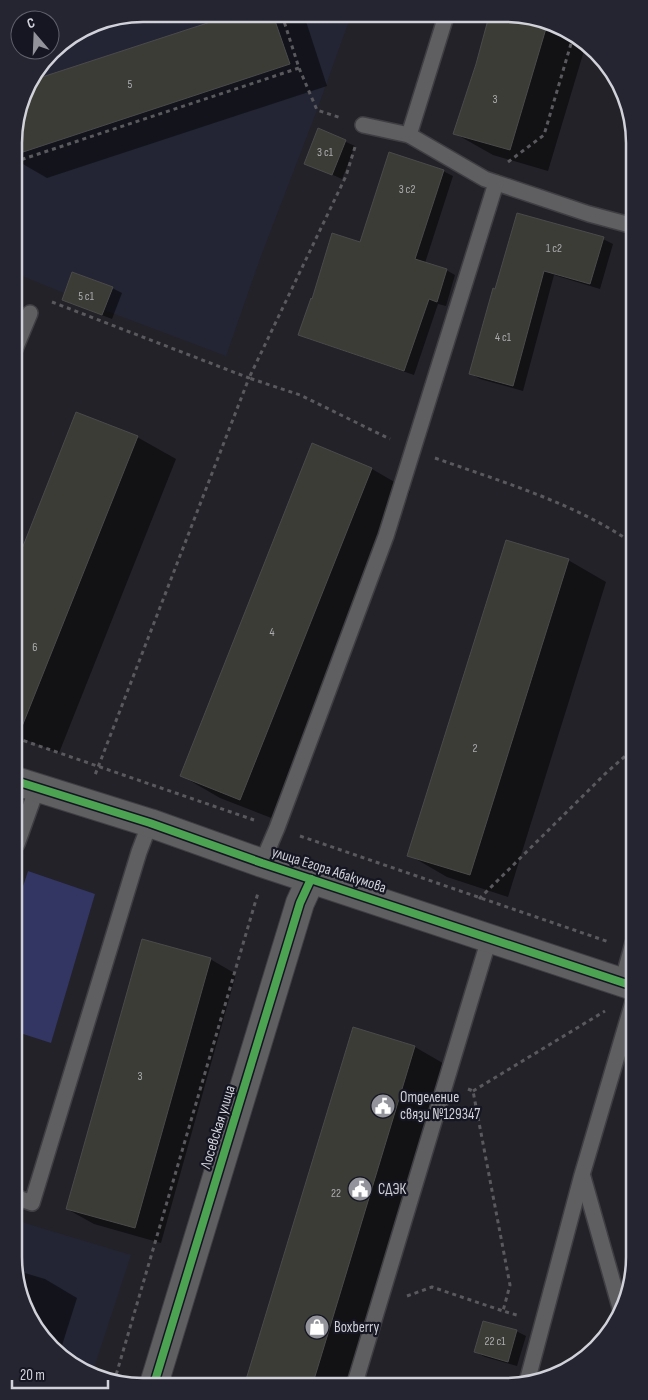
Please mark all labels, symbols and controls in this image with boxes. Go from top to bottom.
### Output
north arrow [10,10,60,60]
text: С [25,14,37,32]
house number: 5 [128,77,133,92]
house number: 3 [492,92,498,107]
house number: 3 с1 [317,145,334,160]
house number: 3 с2 [399,182,415,197]
house number: 1 с2 [546,241,562,256]
house number: 5 с1 [78,289,95,304]
house number: 4 с1 [495,330,512,345]
house number: 4 [269,625,275,640]
house number: 6 [32,640,38,655]
house number: 2 [473,741,478,756]
street label: улица Егора Абакумова [269,843,389,898]
house number: 3 [137,1069,143,1084]
street label: Лосевская улица [196,1083,240,1172]
place label: Отделение связи №129347 [400,1088,480,1124]
public building icon: Отделение связи №129347 [370,1093,396,1119]
public building icon: СДЭК [347,1176,373,1202]
place label: СДЭК [378,1180,406,1199]
house number: 22 [331,1186,341,1201]
shop icon: Boxberry [304,1314,330,1340]
place label: Boxberry [334,1318,379,1337]
house number: 22 с1 [485,1334,506,1349]
scale bar [12,1358,109,1390]
text: 20 m [20,1366,45,1385]

